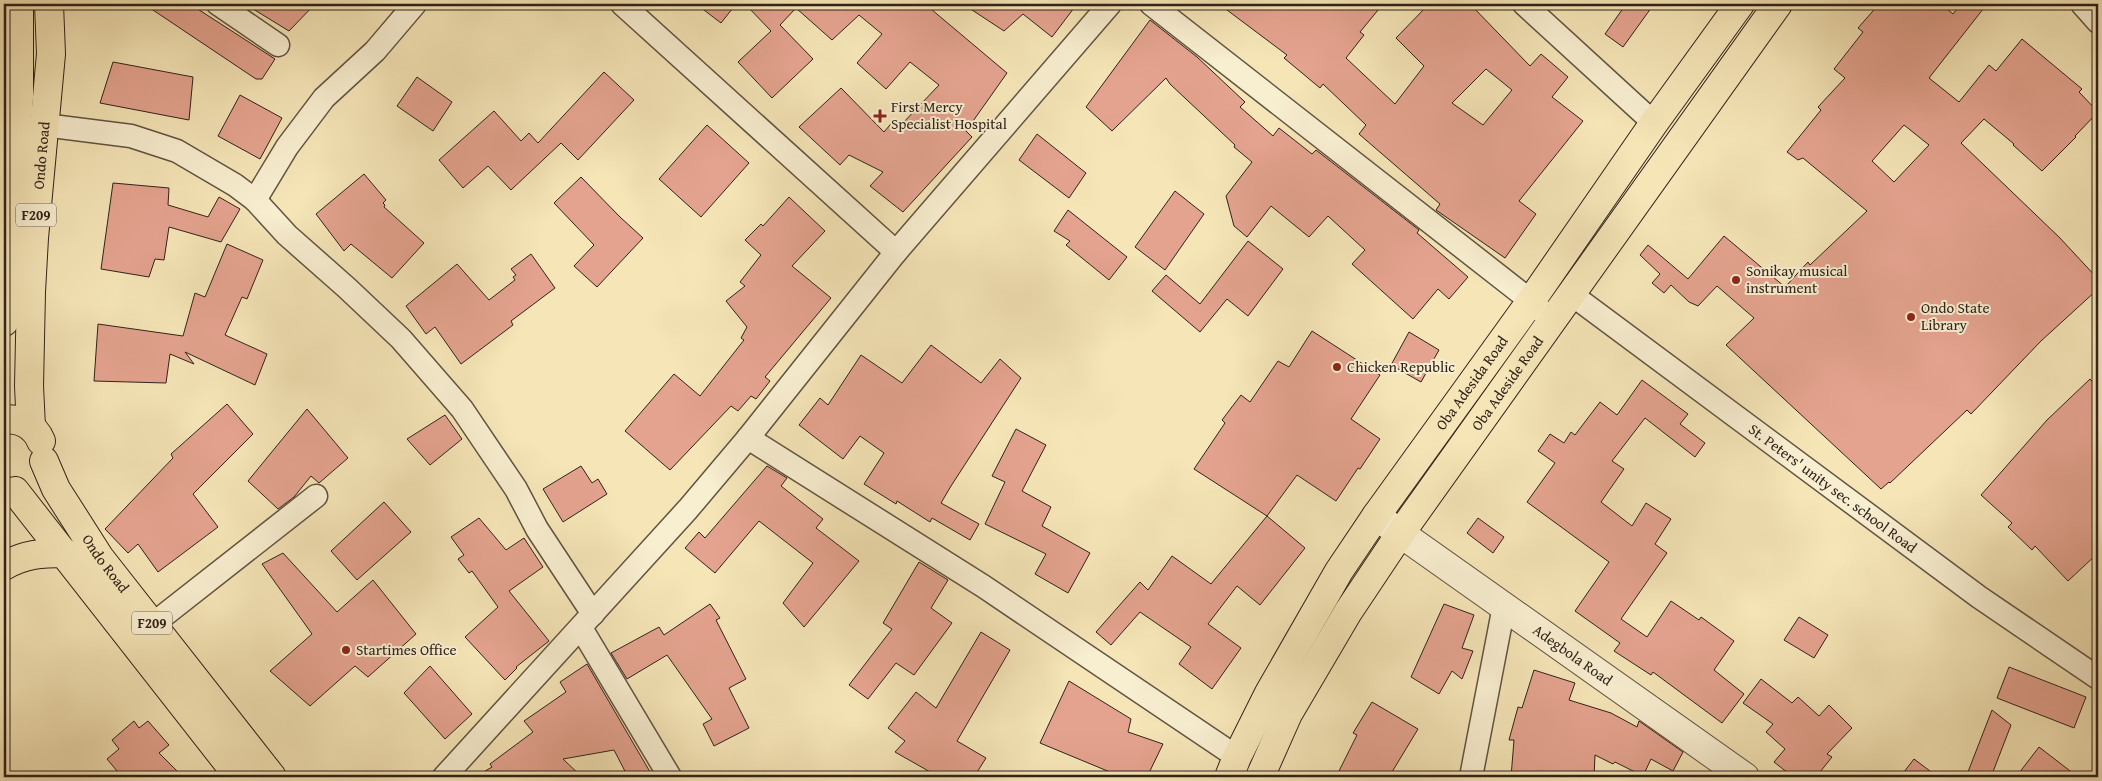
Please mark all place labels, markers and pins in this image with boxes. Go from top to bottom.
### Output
place label: First Mercy Specialist Hospital [891,96,1007,134]
marker: First Mercy Specialist Hospital [873,109,887,123]
place label: Sonikay musical instrument [1746,260,1848,298]
marker: Sonikay musical instrument [1730,274,1742,286]
place label: Ondo State Library [1921,297,1990,335]
marker: Ondo State Library [1905,311,1917,323]
place label: Chicken Republic [1347,356,1455,377]
marker: Chicken Republic [1331,361,1343,373]
place label: Startimes Office [356,639,457,660]
marker: Startimes Office [340,644,352,656]

